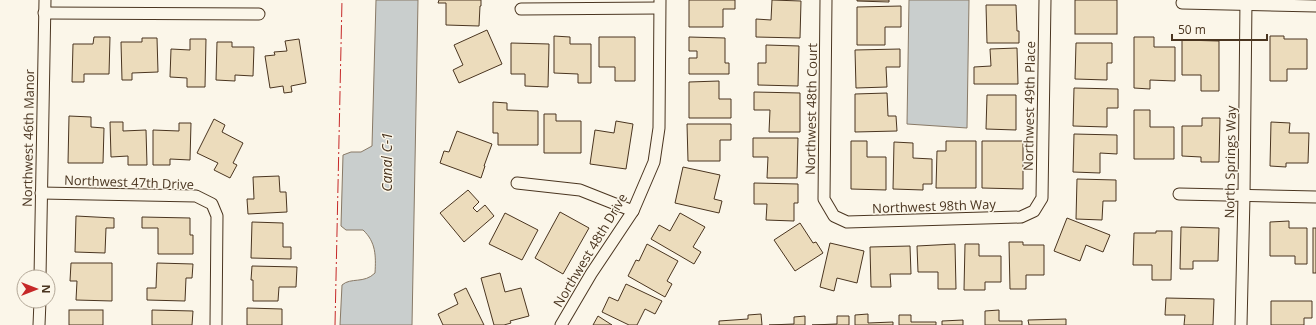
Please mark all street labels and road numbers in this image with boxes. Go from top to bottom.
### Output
street label: Northwest 49th Place [1019,41,1039,171]
street label: Northwest 48th Court [801,43,821,175]
street label: Northwest 46th Manor [18,68,38,207]
street label: North Springs Way [1220,105,1240,219]
street label: Northwest 47th Drive [64,171,194,193]
street label: Northwest 48th Drive [549,190,631,310]
street label: Northwest 98th Way [872,195,997,217]

